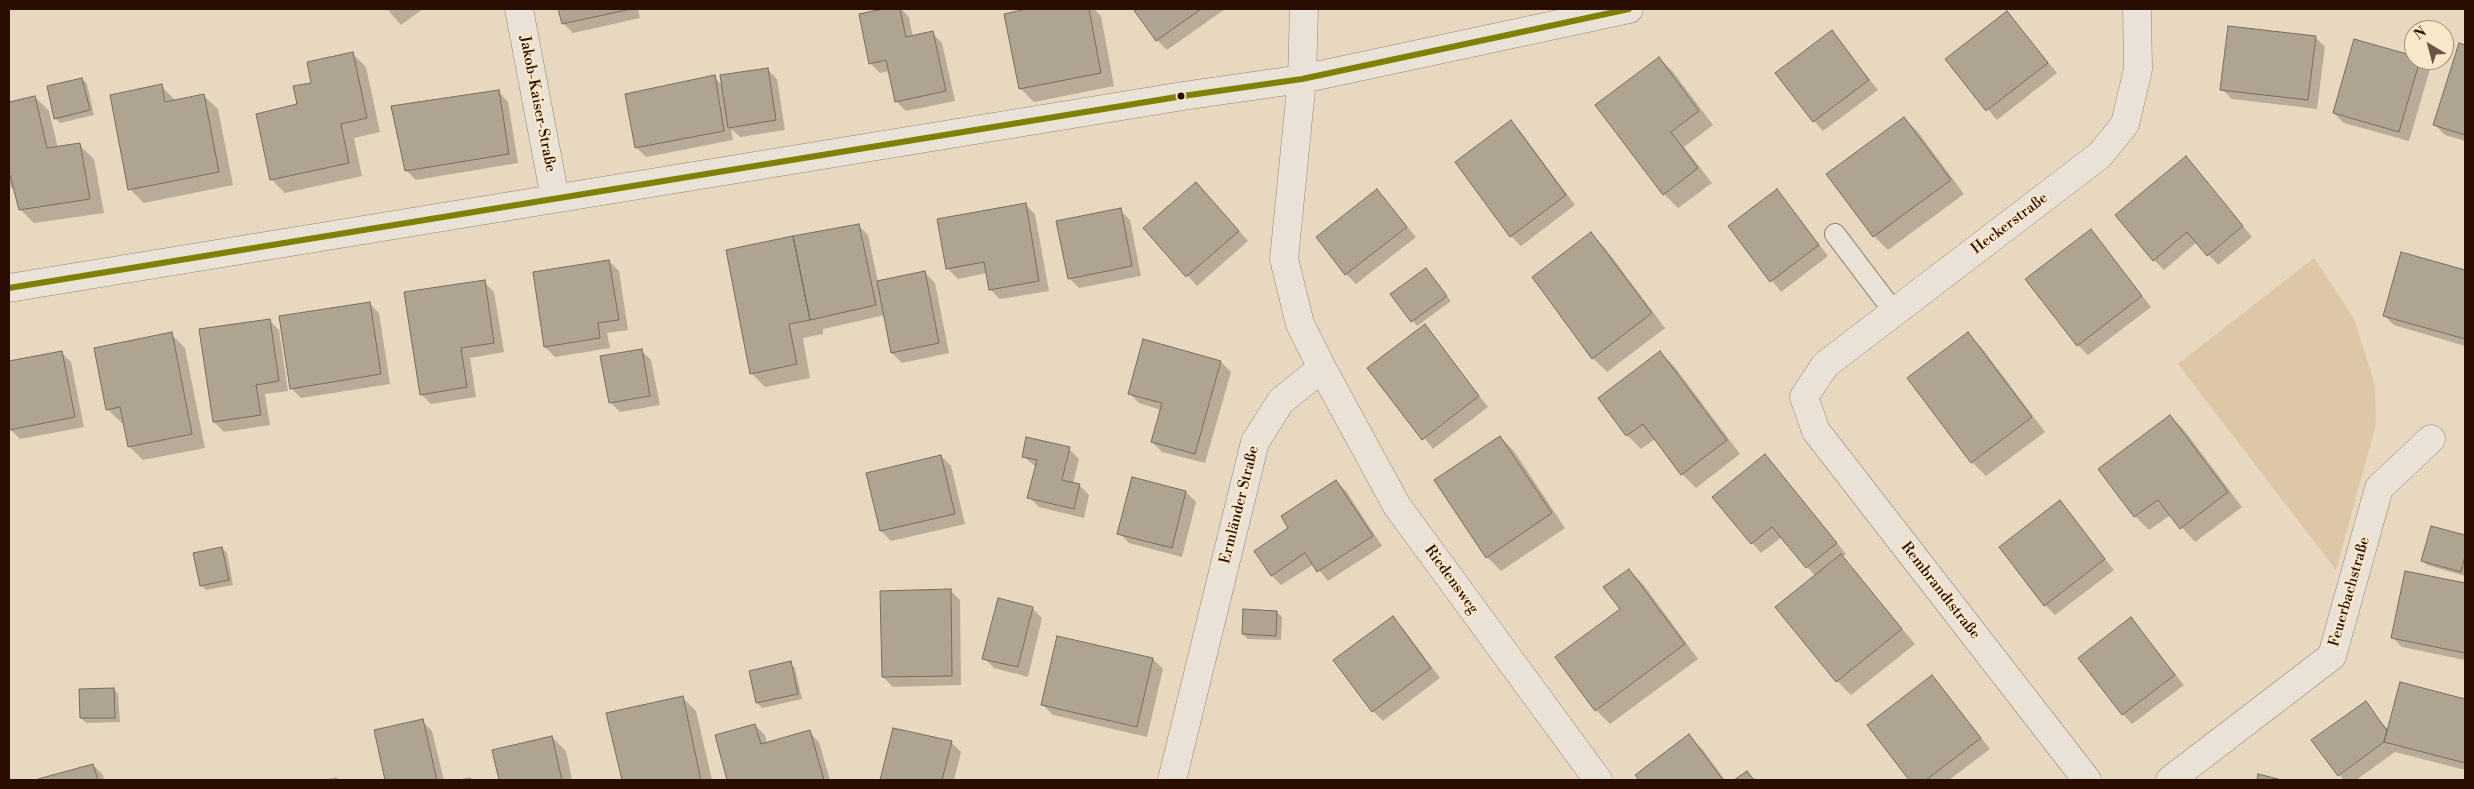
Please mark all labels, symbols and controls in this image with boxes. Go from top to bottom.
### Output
north arrow [2404,20,2454,70]
text: N [2411,23,2430,44]
street label: Jakob-Kaiser-Straße [515,34,559,174]
unlabelled marker [1176,91,1186,101]
street label: Heckerstraße [1968,189,2052,259]
street label: Ermländer Straße [1217,444,1263,566]
street label: Feuerbachstraße [2326,535,2374,649]
street label: Rembrandtstraße [1896,539,1984,643]
street label: Riedensweg [1420,542,1482,618]

